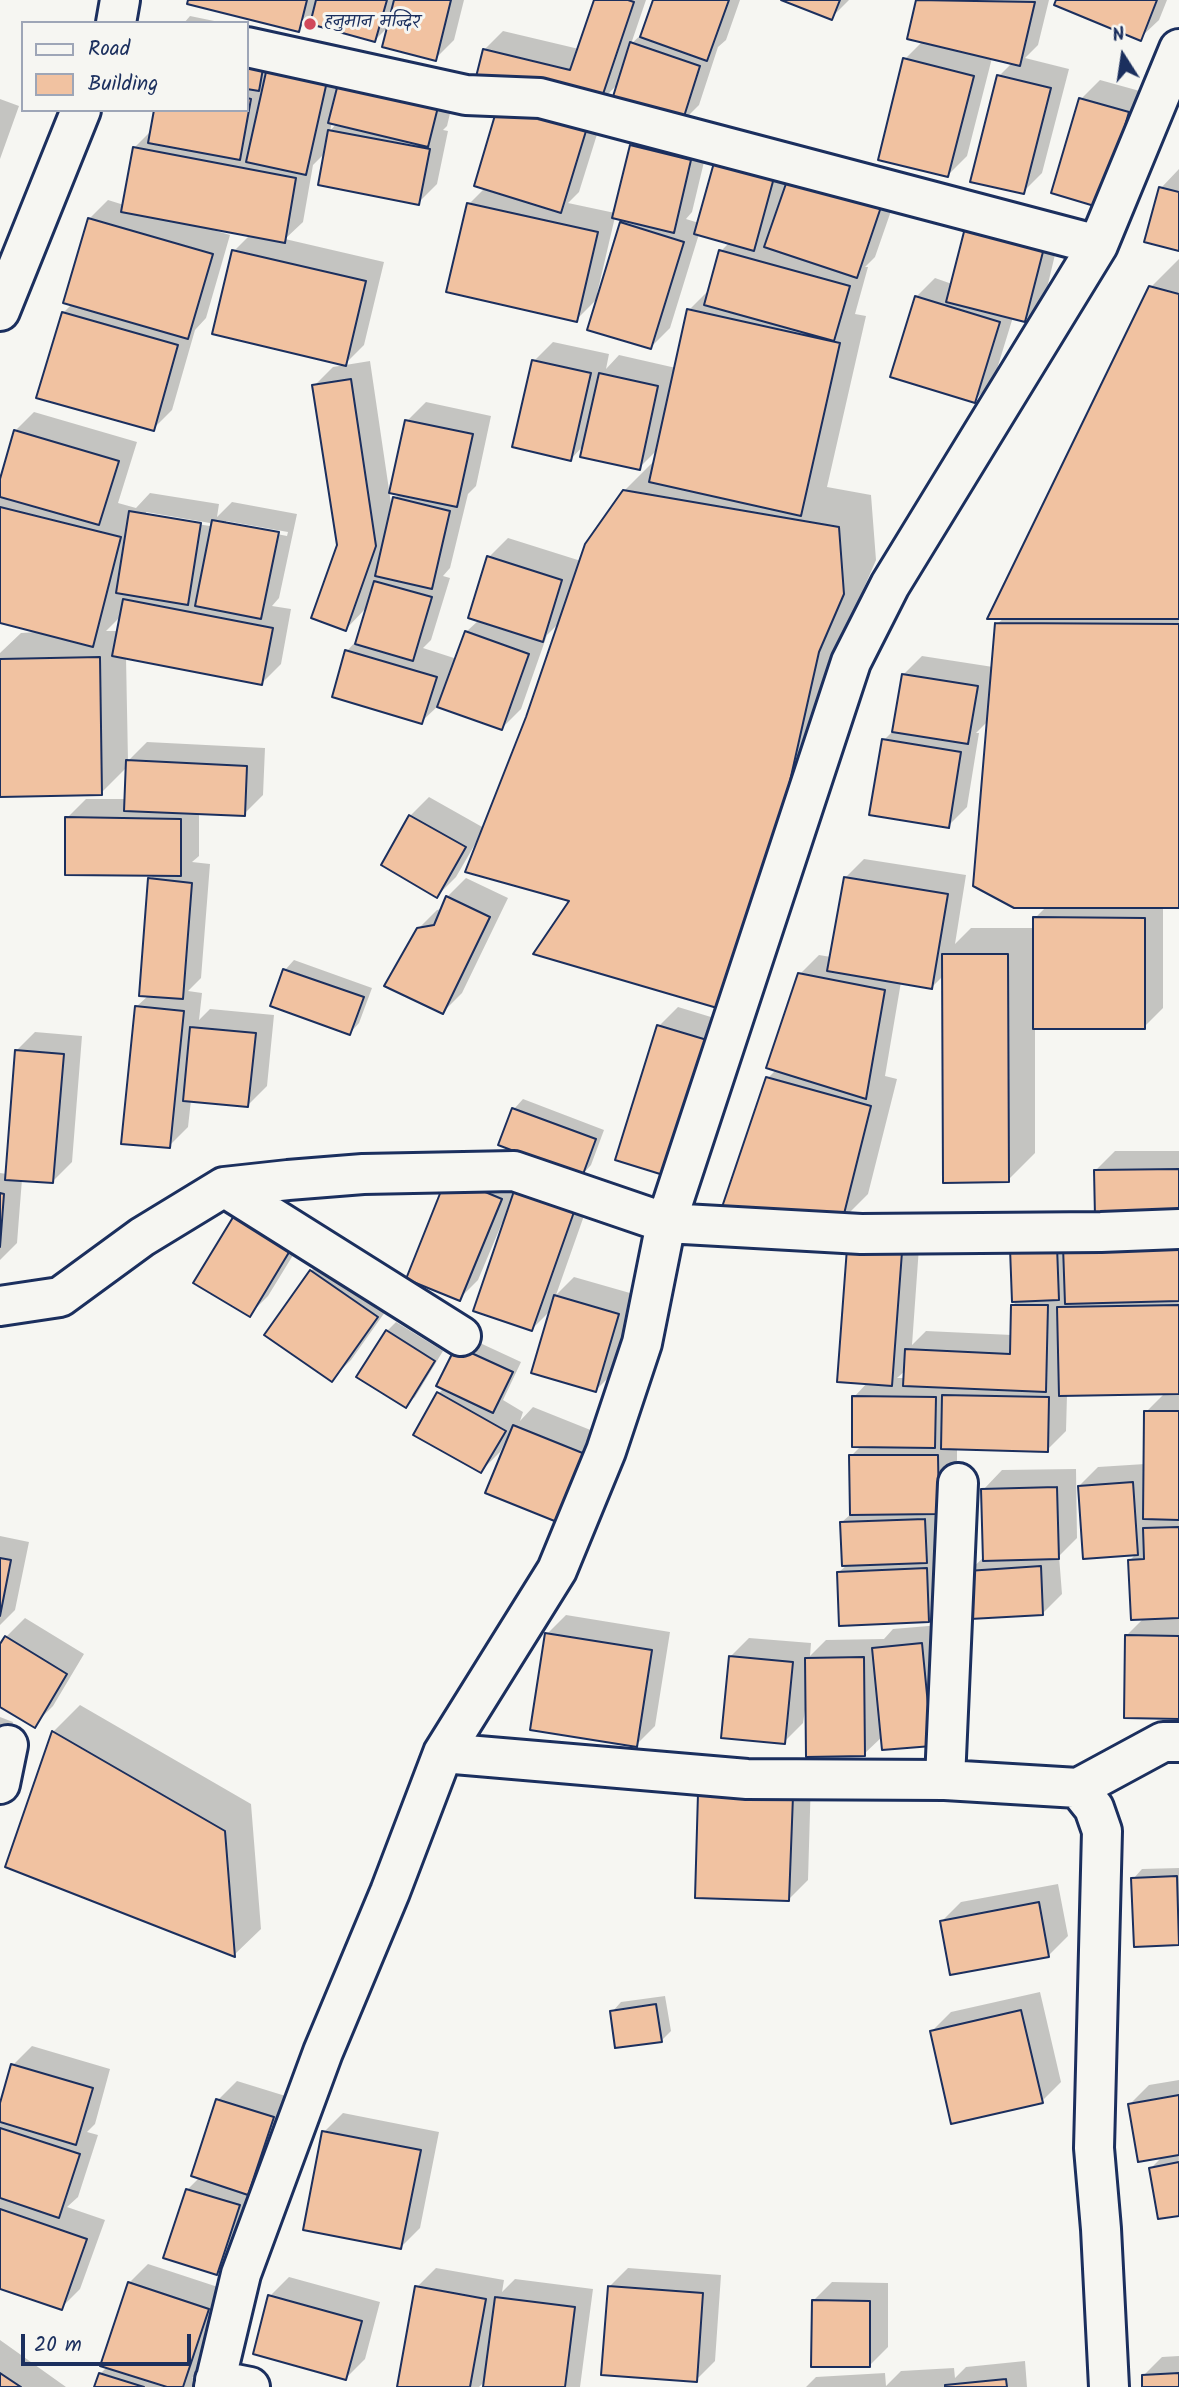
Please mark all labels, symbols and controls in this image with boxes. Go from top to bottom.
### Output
place label: हनुमान मन्दिर [324,13,420,35]
marker: हनुमान मन्दिर [302,16,318,32]
text: N [1110,20,1128,51]
legend [21,21,248,112]
north arrow [1088,21,1158,91]
text: Road [88,33,130,66]
text: Building [88,68,158,101]
scale bar [24,2320,194,2364]
text: 20 m [34,2329,82,2362]

